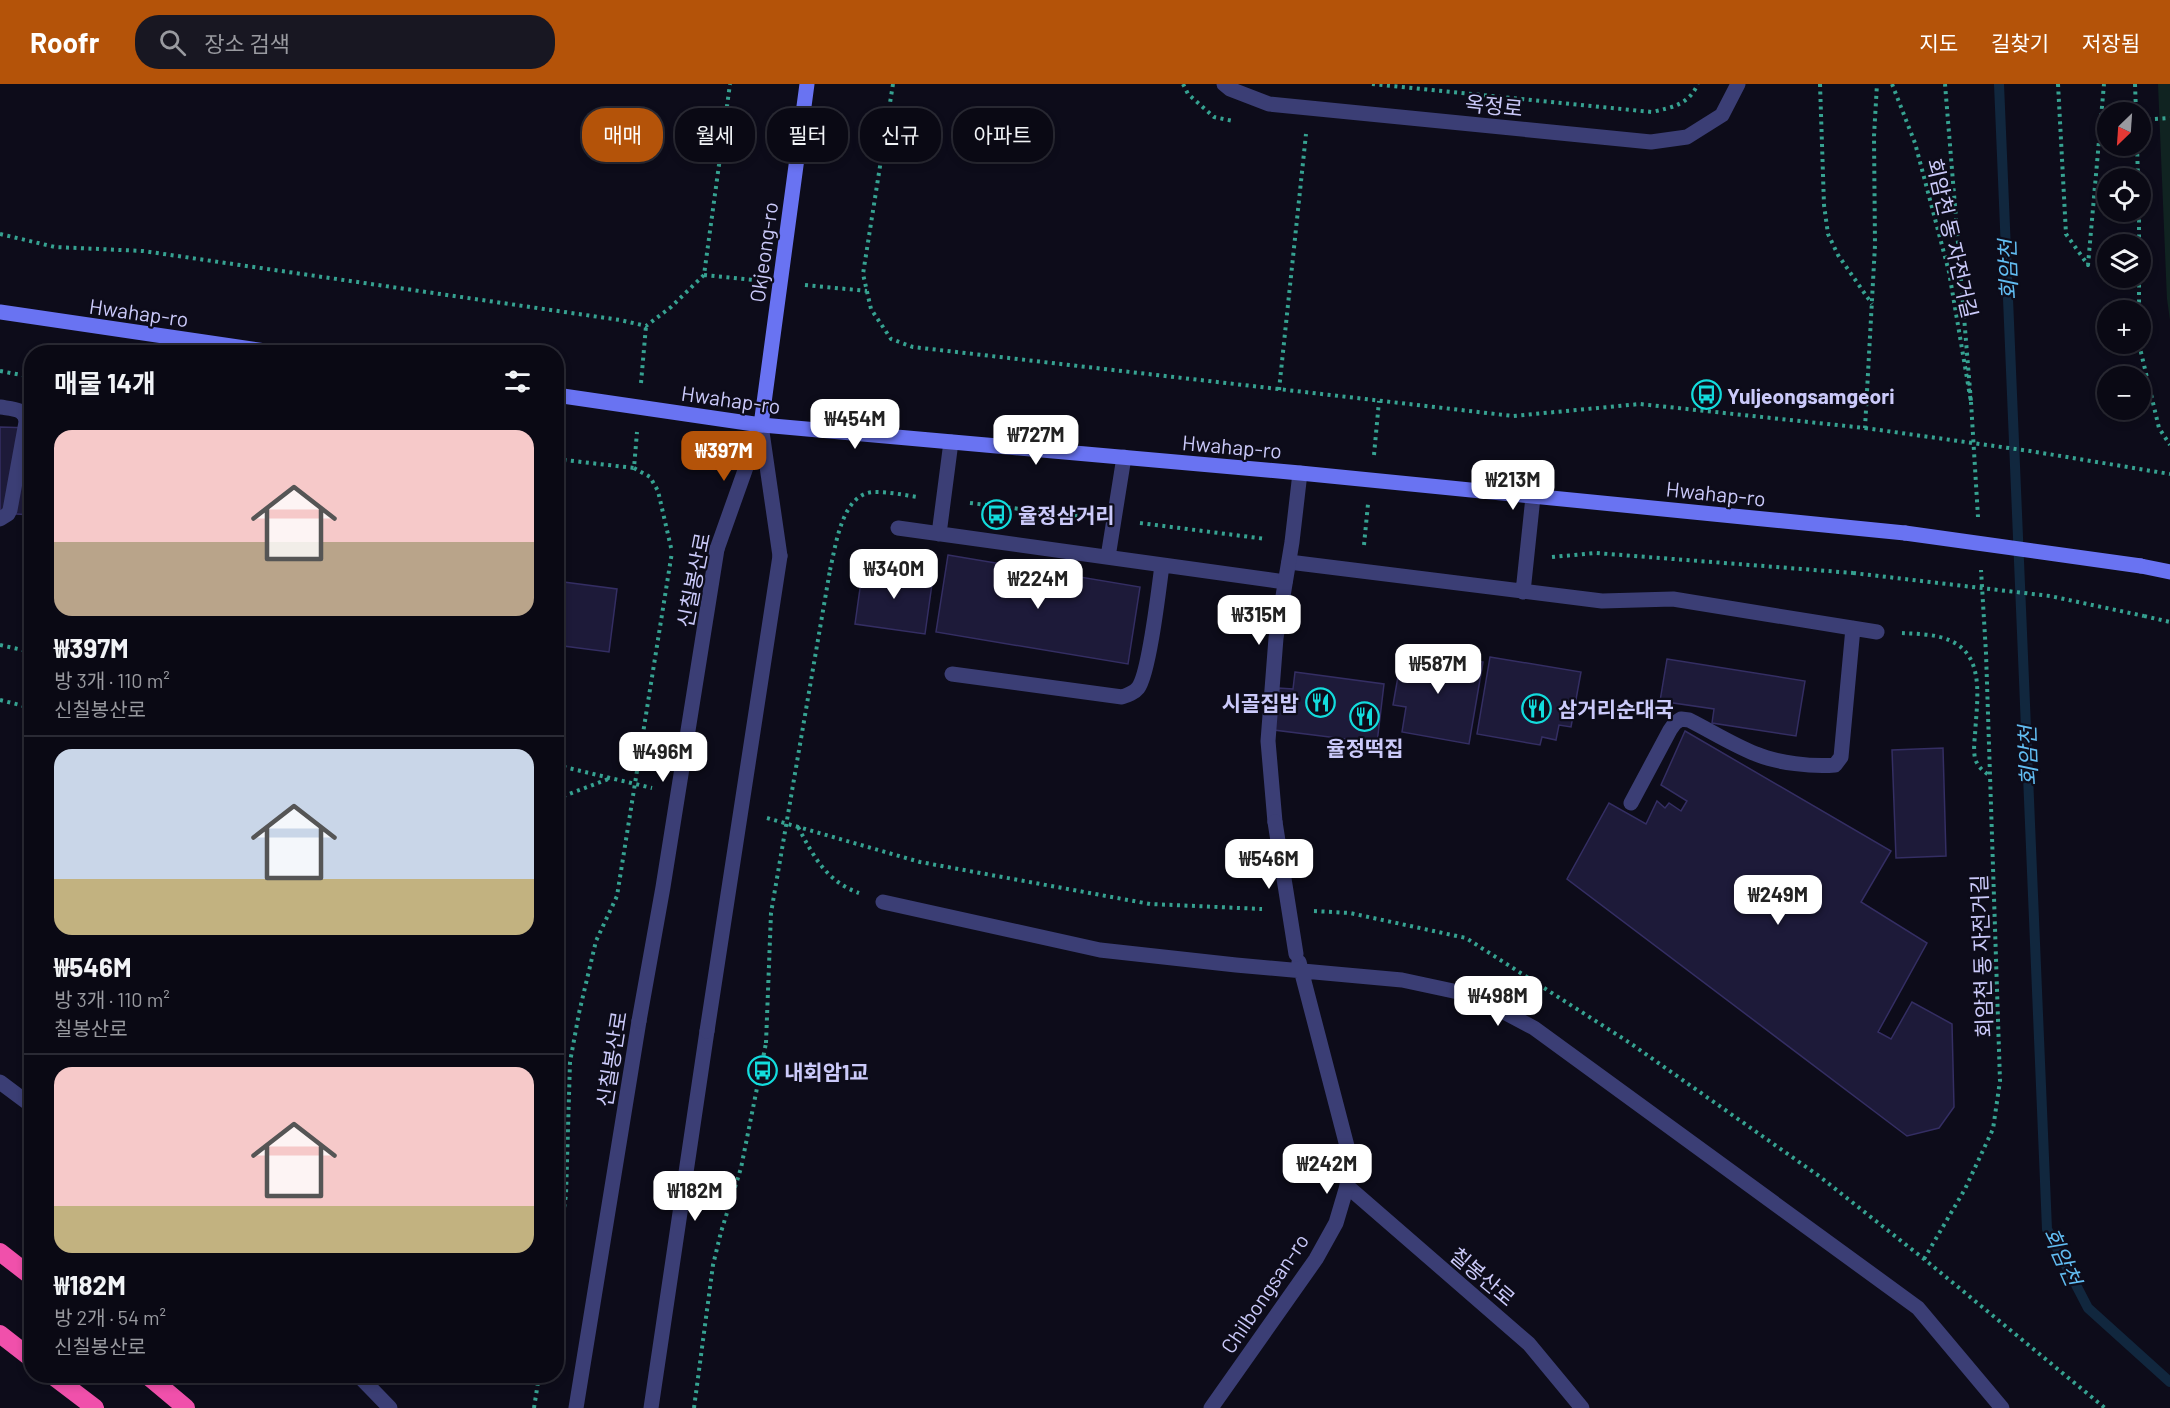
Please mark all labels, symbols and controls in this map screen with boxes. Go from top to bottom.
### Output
search box [135,15,555,69]
text: Roofr [30,25,99,59]
icon: search [156,26,189,59]
text: 장소 검색 [204,30,290,56]
text: 지도 [1919,30,1958,55]
text: 길찾기 [1991,30,2049,55]
text: 저장됨 [2082,30,2140,55]
street label: 옥정로 [1464,90,1524,120]
north arrow [2097,102,2151,156]
map controls [2097,102,2151,420]
chip: 매매 [582,108,663,162]
chip: 월세 [675,108,755,162]
chip: 필터 [767,108,848,162]
chip: 신규 [860,108,941,162]
chip: 아파트 [953,108,1053,162]
street label: 회암천 동 자전거길 [1922,156,1984,320]
button: locate [2097,168,2151,222]
street label: Okjeong-ro [744,200,782,304]
button: layers [2097,234,2151,288]
water label: 회암천 [1993,236,2021,301]
street label: Hwahap-ro [88,293,190,331]
button: + [2097,300,2151,354]
icon: filters [501,365,534,398]
button: − [2097,366,2151,420]
text: 매물 14개 [54,367,156,398]
bus stop icon: Yuljeongsamgeori [1690,379,1722,411]
street label: Hwahap-ro [680,380,782,418]
place label: Yuljeongsamgeori [1727,383,1895,408]
pin: ₩454M [813,399,897,450]
text: ₩454M [824,406,886,430]
pin: ₩727M [994,415,1078,466]
text: ₩727M [1007,422,1065,446]
street label: Hwahap-ro [1181,429,1283,463]
pin: ₩397M [682,431,766,482]
text: ₩397M [695,438,753,462]
pin: ₩213M [1471,460,1555,511]
text: ₩213M [1485,467,1541,491]
icon: home [240,469,348,577]
street label: Hwahap-ro [1665,475,1767,511]
bus stop icon: 율정삼거리 [981,498,1013,530]
place label: 율정삼거리 [1018,502,1115,527]
street label: 신칠봉산로 [672,530,714,630]
pin: ₩340M [852,549,936,600]
text: ₩340M [864,556,924,580]
pin: ₩224M [996,559,1080,610]
text: ₩224M [1008,566,1068,590]
pin: ₩315M [1217,595,1301,646]
text: ₩315M [1232,602,1286,626]
text: ₩397M [54,632,129,663]
pin: ₩587M [1396,644,1480,695]
text: ₩587M [1409,651,1467,675]
text: 방 3개 · 110 m² [54,668,170,692]
restaurant icon: 시골집밥 [1304,686,1336,718]
place label: 시골집밥 [1222,690,1299,715]
restaurant icon: 삼거리순대국 [1521,692,1553,724]
place label: 삼거리순대국 [1558,696,1674,721]
text: 신칠봉산로 [54,697,146,721]
restaurant icon: 율정떡집 [1349,700,1381,732]
water label: 회암천 [2013,722,2041,787]
pin: ₩496M [621,732,705,783]
place label: 율정떡집 [1326,735,1404,760]
text: ₩496M [633,739,693,763]
icon: home [240,788,348,896]
pin: ₩546M [1227,839,1311,890]
text: ₩546M [1239,846,1299,870]
street label: 회암천 동 자전거길 [1966,874,1996,1038]
pin: ₩249M [1736,875,1820,926]
text: ₩249M [1748,882,1808,906]
text: ₩546M [54,951,132,982]
pin: ₩498M [1456,976,1540,1027]
text: ₩498M [1468,983,1528,1007]
text: 방 3개 · 110 m² [54,987,170,1011]
street label: 신칠봉산로 [591,1009,631,1109]
text: 칠봉산로 [54,1016,128,1040]
bus stop icon: 내회암1교 [747,1055,779,1087]
place label: 내회암1교 [784,1059,869,1084]
icon: home [240,1106,348,1214]
pin: ₩242M [1285,1144,1369,1195]
text: ₩242M [1297,1151,1357,1175]
pin: ₩182M [653,1171,737,1222]
text: ₩182M [667,1178,723,1202]
water label: 회암천 [2039,1223,2088,1292]
street label: Chilbongsan-ro [1215,1229,1313,1357]
street label: 칠봉산로 [1445,1242,1521,1310]
text: ₩182M [54,1269,126,1300]
text: 방 2개 · 54 m² [54,1305,166,1329]
text: 신칠봉산로 [54,1334,146,1358]

